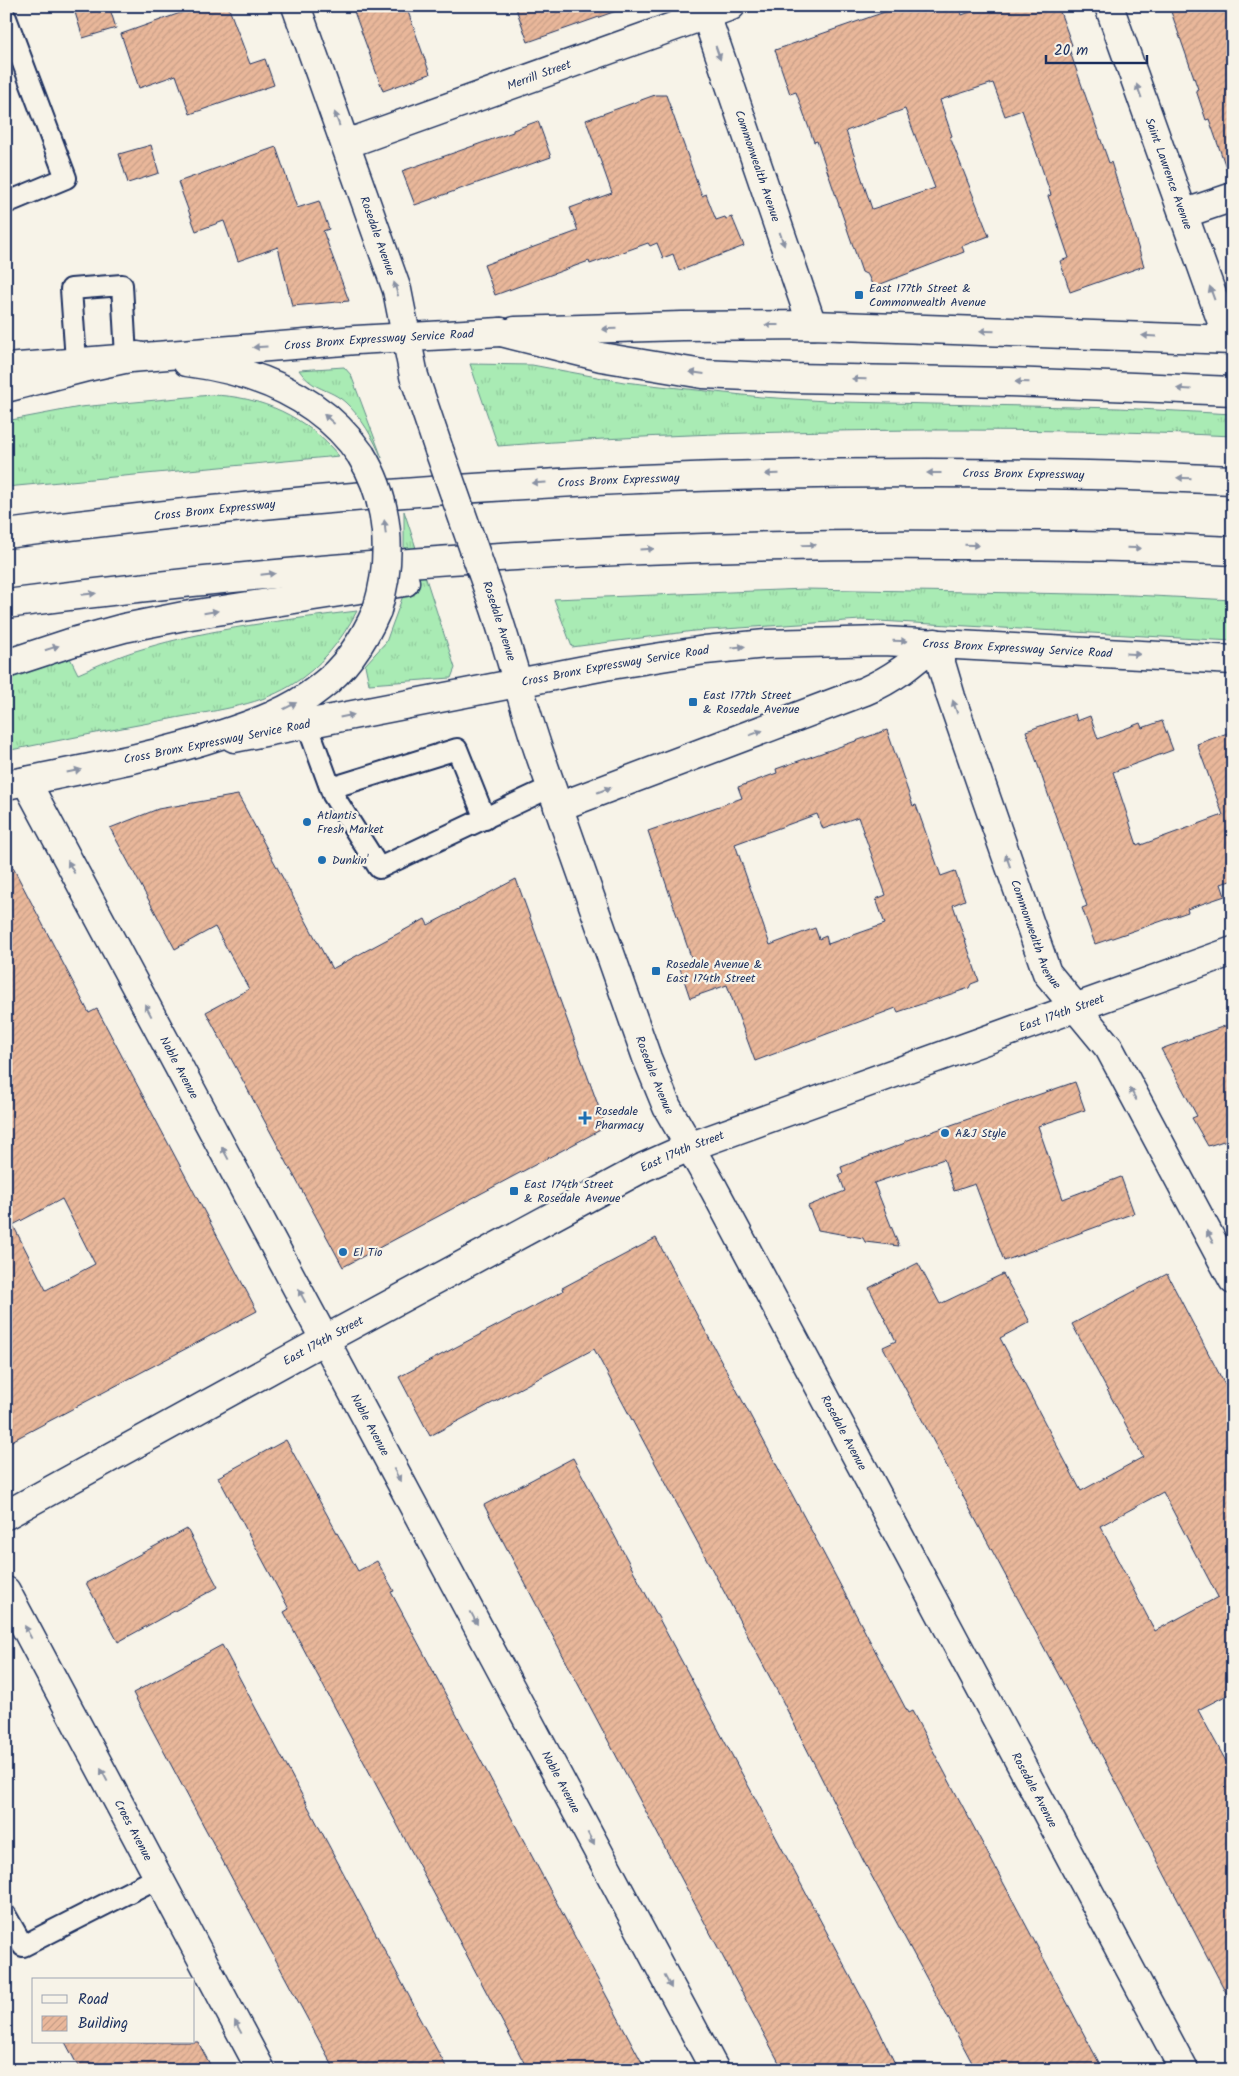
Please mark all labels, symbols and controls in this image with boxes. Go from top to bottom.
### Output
scale bar [1046,32,1148,64]
text: 20 m [1054,39,1088,63]
one-way arrow [714,45,722,60]
street label: Merrill Street [504,54,574,95]
one-way arrow [1135,83,1143,98]
street label: Commonwealth Avenue [730,108,786,225]
one-way arrow [333,112,340,127]
street label: Saint Lawrence Avenue [1140,115,1198,233]
street label: Rosedale Avenue [355,194,401,279]
one-way arrow [779,232,786,247]
place label: East 177th Street & Commonwealth Avenue [869,279,986,312]
one-way arrow [392,281,400,296]
one-way arrow [1208,286,1215,301]
marker: East 177th Street & Commonwealth Avenue [853,289,865,301]
one-way arrow [764,321,780,329]
street label: Cross Bronx Expressway Service Road [283,324,475,355]
one-way arrow [601,325,617,333]
one-way arrow [978,326,994,334]
one-way arrow [1141,332,1157,340]
one-way arrow [252,343,268,351]
one-way arrow [689,369,705,377]
one-way arrow [851,375,867,383]
one-way arrow [1013,378,1029,386]
one-way arrow [1176,384,1192,392]
one-way arrow [322,413,335,424]
street label: Cross Bronx Expressway [962,464,1085,484]
street label: Cross Bronx Expressway [557,468,680,493]
one-way arrow [926,469,942,477]
one-way arrow [763,471,779,479]
one-way arrow [1176,473,1192,481]
one-way arrow [531,480,547,488]
street label: Cross Bronx Expressway [153,494,277,526]
one-way arrow [381,519,389,535]
one-way arrow [802,541,818,549]
one-way arrow [964,541,980,549]
one-way arrow [1127,544,1143,552]
one-way arrow [639,545,655,553]
one-way arrow [261,570,277,578]
street label: Rosedale Avenue [477,579,521,664]
one-way arrow [82,590,98,598]
one-way arrow [203,608,219,616]
street label: Cross Bronx Expressway Service Road [922,634,1114,663]
one-way arrow [893,638,909,646]
street label: Cross Bronx Expressway Service Road [520,640,711,692]
one-way arrow [730,643,746,651]
one-way arrow [45,644,60,652]
one-way arrow [1125,651,1141,659]
place label: East 177th Street & Rosedale Avenue [703,686,800,719]
marker: East 177th Street & Rosedale Avenue [687,696,699,708]
one-way arrow [951,700,958,715]
one-way arrow [282,702,297,710]
one-way arrow [339,712,355,720]
street label: Cross Bronx Expressway Service Road [122,714,313,769]
one-way arrow [749,729,764,737]
one-way arrow [66,766,82,774]
one-way arrow [597,786,612,794]
place label: Atlantis Fresh Market [317,806,384,839]
marker: Atlantis Fresh Market [301,816,313,828]
place label: Dunkin' [332,851,369,870]
one-way arrow [1004,853,1012,868]
marker: Dunkin' [316,854,328,866]
one-way arrow [67,859,75,874]
street label: Commonwealth Avenue [1006,877,1066,994]
place label: Rosedale Avenue & East 174th Street [666,955,762,988]
marker: Rosedale Avenue & East 174th Street [650,965,662,977]
street label: East 174th Street [1016,989,1107,1037]
one-way arrow [144,1002,152,1017]
street label: Noble Avenue [155,1033,204,1103]
street label: Rosedale Avenue [630,1033,679,1118]
one-way arrow [1129,1086,1137,1101]
place label: Rosedale Pharmacy [595,1102,644,1135]
marker: Rosedale Pharmacy [579,1112,591,1124]
place label: A&J Style [955,1124,1007,1143]
street label: East 174th Street [636,1125,727,1177]
marker: A&J Style [939,1127,951,1139]
one-way arrow [221,1146,229,1160]
place label: East 174th Street & Rosedale Avenue [524,1175,621,1208]
marker: East 174th Street & Rosedale Avenue [508,1185,520,1197]
one-way arrow [1206,1230,1214,1244]
place label: El Tio [353,1243,382,1262]
marker: El Tio [337,1246,349,1258]
one-way arrow [298,1289,306,1303]
street label: East 174th Street [279,1311,367,1370]
street label: Noble Avenue [346,1390,395,1460]
street label: Rosedale Avenue [816,1391,872,1474]
one-way arrow [393,1468,401,1482]
one-way arrow [469,1611,478,1625]
one-way arrow [24,1624,32,1639]
street label: Noble Avenue [537,1747,586,1817]
street label: Rosedale Avenue [1007,1749,1063,1832]
one-way arrow [100,1768,108,1782]
street label: Croes Avenue [109,1796,158,1865]
one-way arrow [587,1831,595,1846]
one-way arrow [664,1975,672,1989]
legend [32,1978,195,2044]
text: Road [78,1988,109,2012]
text: Building [78,2012,128,2036]
one-way arrow [234,2019,242,2034]

